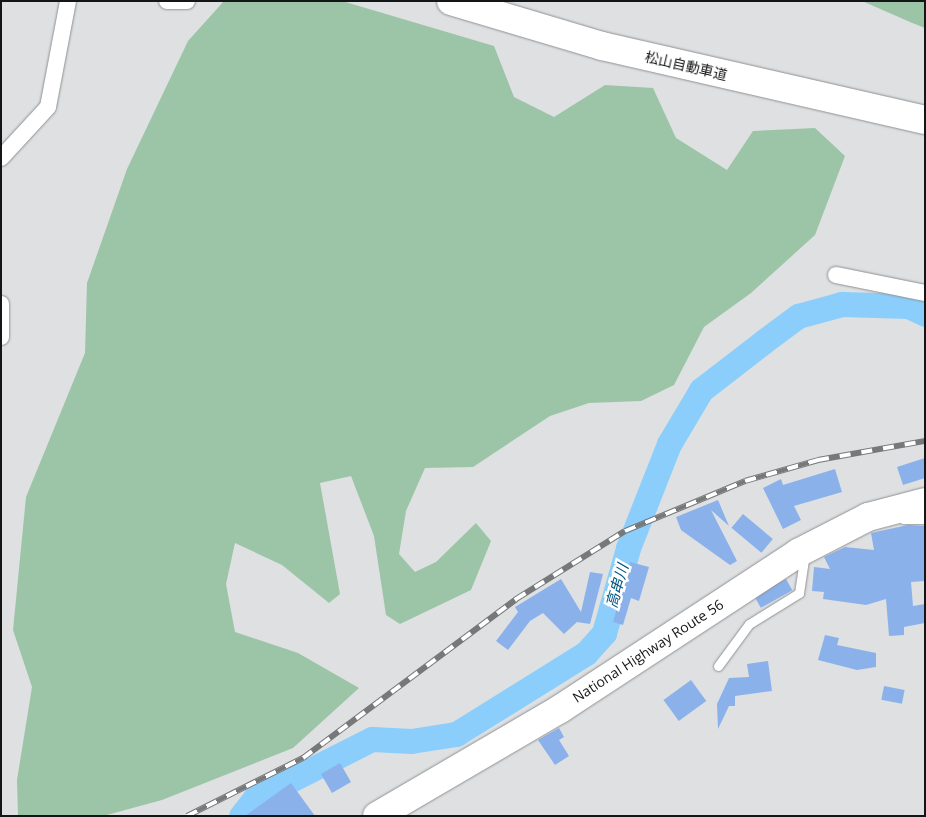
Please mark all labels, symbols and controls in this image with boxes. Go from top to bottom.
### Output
street label: 松山自動車道 [643,48,729,84]
water label: 高串川 [602,562,632,610]
street label: National Highway Route 56 [570,596,726,706]

